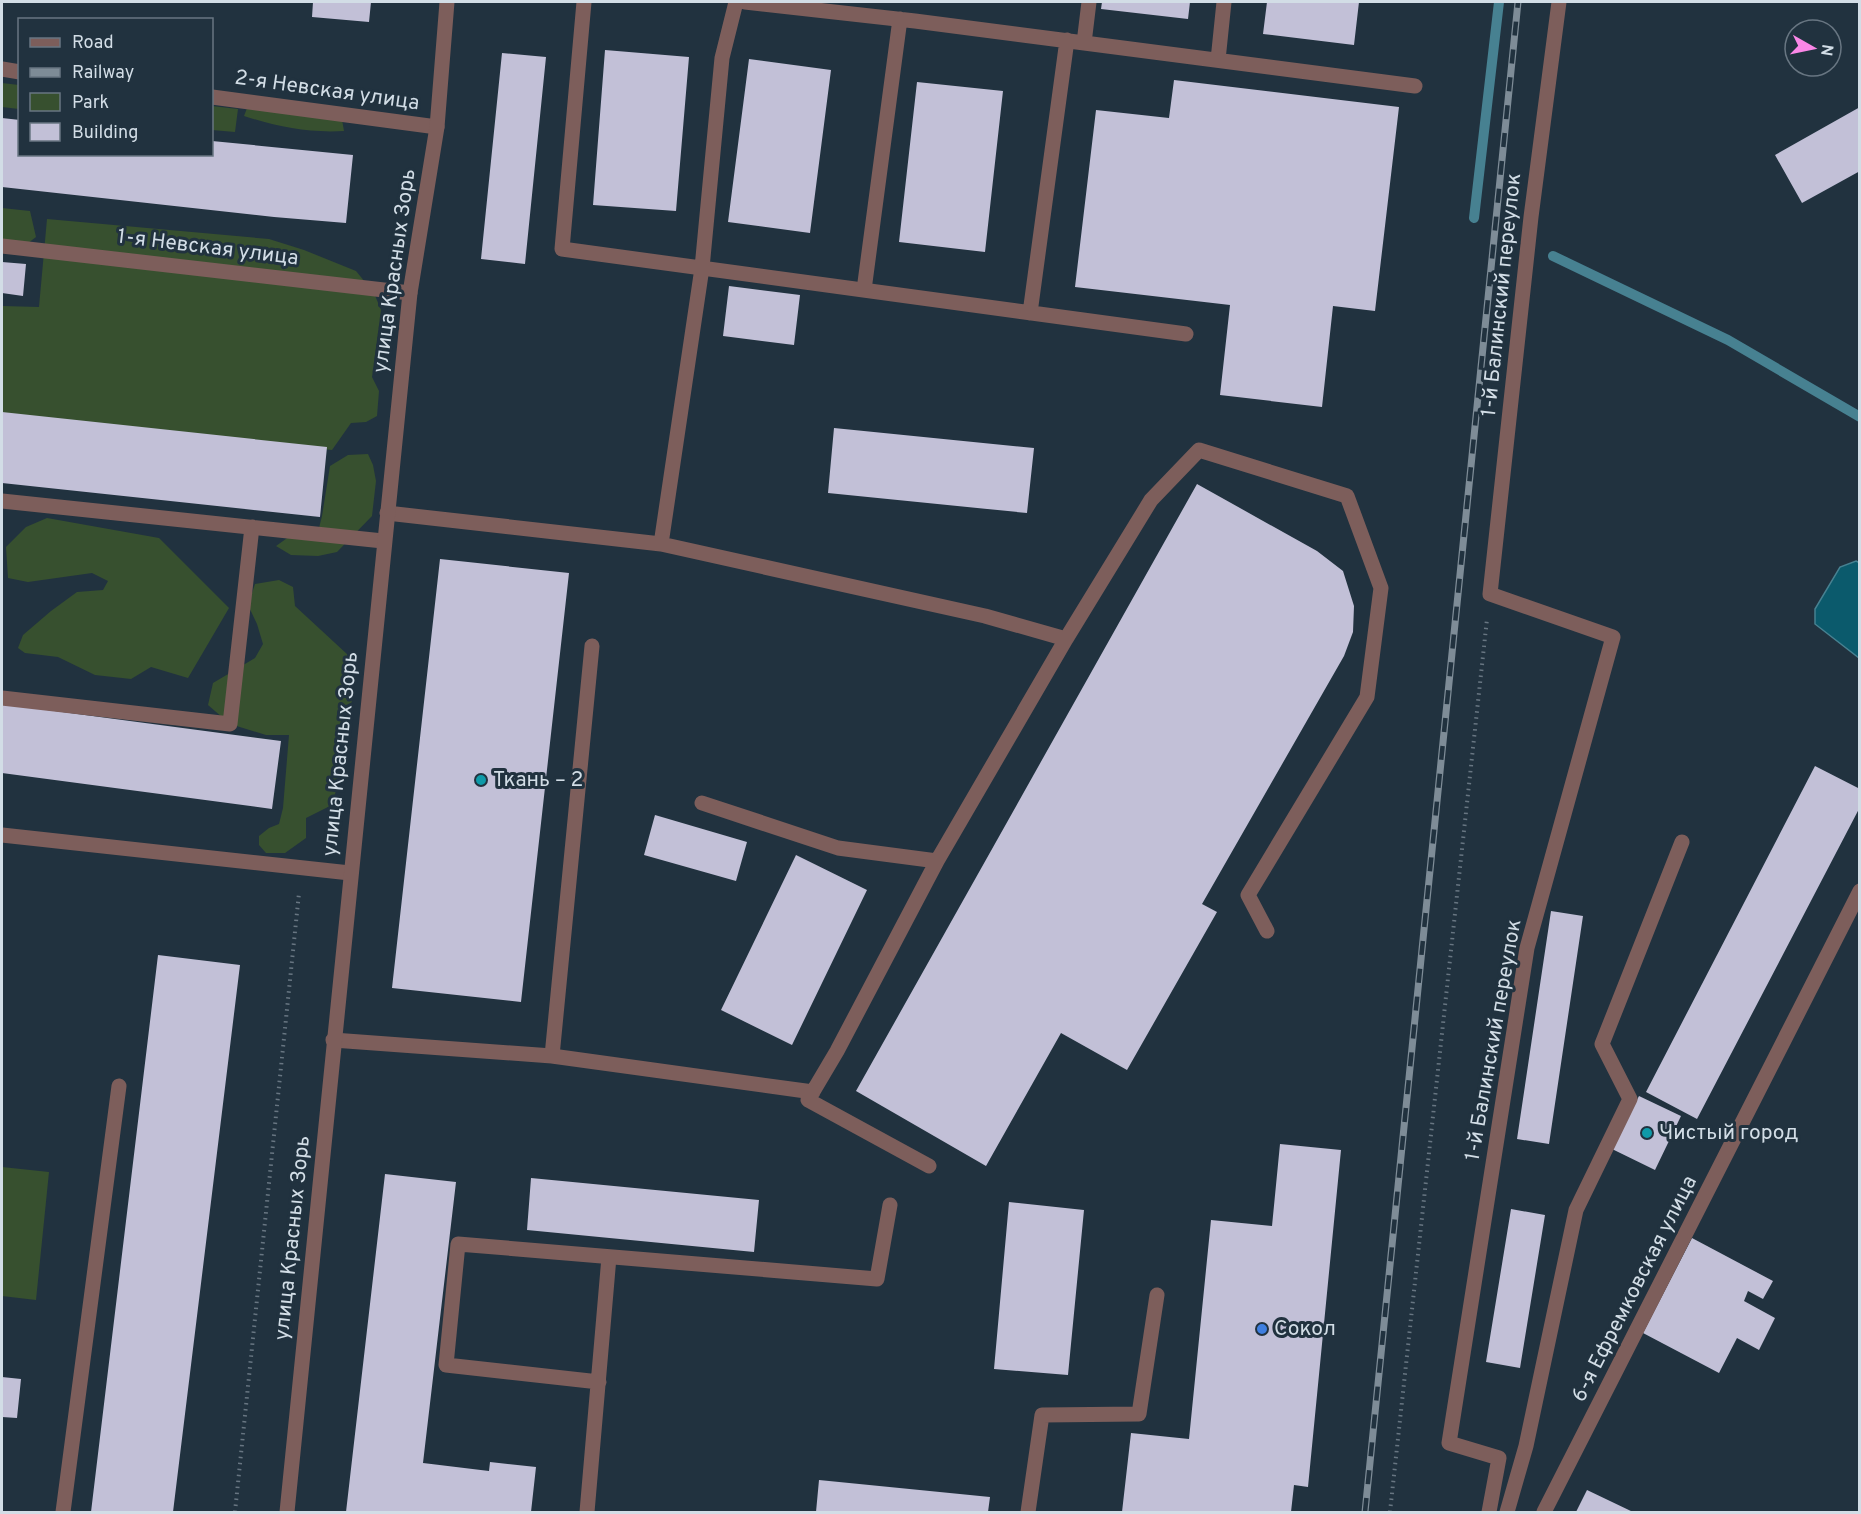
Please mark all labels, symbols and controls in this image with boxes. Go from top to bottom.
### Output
legend [18,18,213,156]
north arrow [1783,18,1843,78]
text: Road [72,32,114,55]
text: N [1815,43,1837,57]
text: Railway [72,62,134,85]
street label: 2-я Невская улица [233,65,421,117]
text: Park [72,92,109,115]
text: Building [72,122,138,145]
street label: улица Красных Зорь [367,167,423,375]
street label: 1-й Балинский переулок [1476,172,1528,418]
street label: 1-я Невская улица [116,223,300,273]
street label: улица Красных Зорь [317,650,365,858]
place label: Ткань – 2 [493,767,583,794]
marker: Ткань – 2 [474,773,488,787]
street label: 1-й Балинский переулок [1459,917,1529,1163]
place label: Чистый город [1659,1120,1799,1147]
marker: Чистый город [1640,1126,1654,1140]
street label: улица Красных Зорь [269,1134,317,1342]
street label: 6-я Ефремковская улица [1566,1171,1704,1407]
place label: Сокол [1274,1316,1336,1343]
marker: Сокол [1255,1322,1269,1336]

